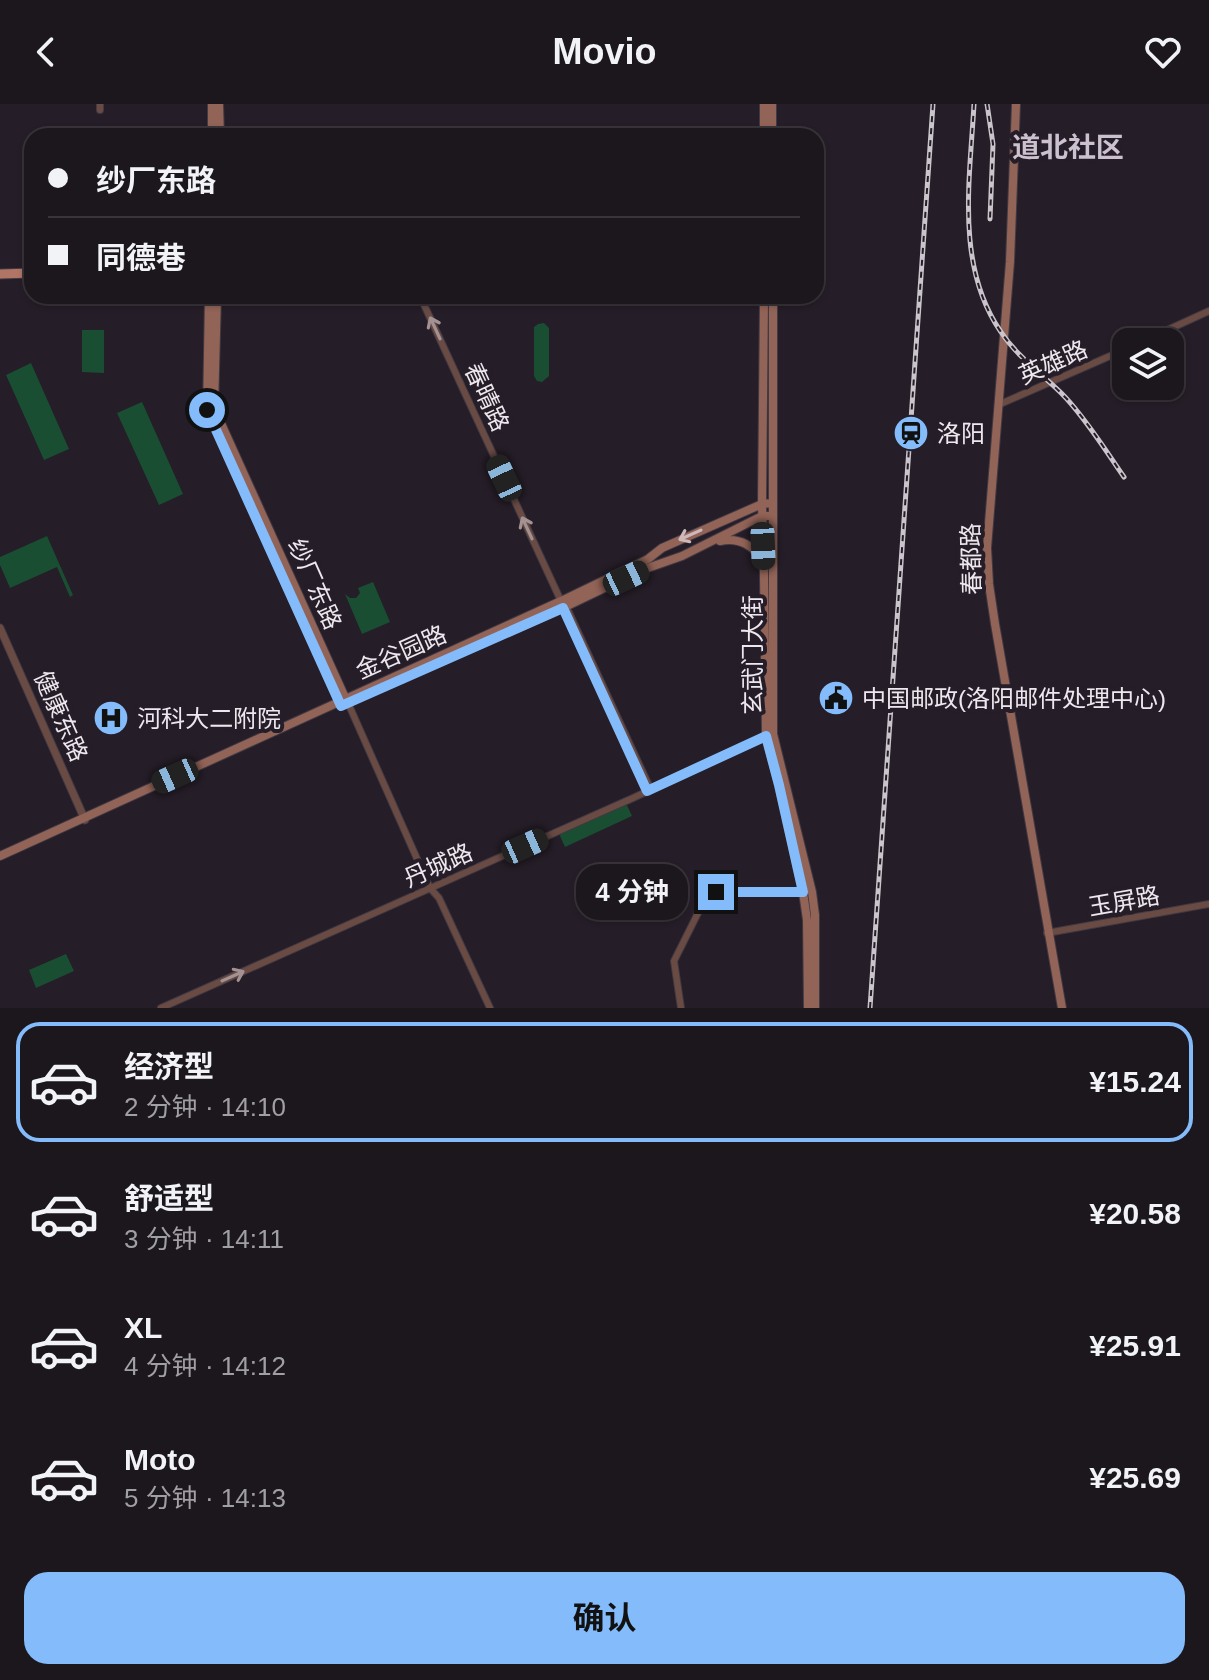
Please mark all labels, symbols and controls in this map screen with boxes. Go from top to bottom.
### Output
icon: back [24,30,68,74]
icon: heart [1141,30,1185,74]
text: Movio [553,31,657,72]
district label: 道北社区 [1012,132,1124,163]
text: 纱厂东路 [96,164,216,197]
text: 同德巷 [96,241,186,274]
one-way arrow [426,316,441,340]
map controls [1112,328,1184,400]
button: layers [1112,328,1184,400]
street label: 英雄路 [1015,335,1091,389]
street label: 春晴路 [460,359,514,435]
route start [189,392,225,428]
station icon: 洛阳 [892,414,930,452]
place label: 洛阳 [937,420,985,447]
car [483,451,525,505]
one-way arrow [519,516,534,541]
car [750,522,776,570]
street label: 春都路 [957,523,985,595]
one-way arrow [679,529,703,544]
street label: 纱厂东路 [283,535,347,633]
car [599,557,653,599]
street label: 玄武门大街 [739,595,766,715]
street label: 金谷园路 [352,620,450,684]
street label: 健康东路 [29,667,93,765]
public building icon: 中国邮政(洛阳邮件处理中心) [817,679,855,717]
place label: 中国邮政(洛阳邮件处理中心) [862,685,1166,712]
hospital icon: 河科大二附院 [92,699,130,737]
place label: 河科大二附院 [137,705,281,732]
car [148,755,202,797]
car [498,825,552,867]
street label: 丹城路 [400,838,476,892]
callout: 4 分钟 [576,864,688,920]
route end [698,874,734,910]
text: 4 分钟 [595,877,669,907]
street label: 玉屏路 [1086,881,1162,921]
one-way arrow [220,968,245,983]
icon: car [28,1046,100,1118]
text: 经济型 [124,1050,214,1083]
text: ¥15.24 [1089,1065,1181,1098]
text: 2 分钟 · 14:10 [124,1092,286,1122]
icon: car [28,1178,100,1250]
text: 舒适型 [124,1182,214,1215]
text: ¥20.58 [1089,1197,1181,1230]
text: 3 分钟 · 14:11 [124,1224,284,1254]
icon: car [28,1310,100,1382]
text: XL [124,1311,162,1344]
text: ¥25.91 [1089,1329,1181,1362]
text: 4 分钟 · 14:12 [124,1351,286,1381]
icon: car [28,1442,100,1514]
text: Moto [124,1443,196,1476]
text: ¥25.69 [1089,1461,1181,1494]
text: 5 分钟 · 14:13 [124,1483,286,1513]
button: 确认 [24,1572,1185,1664]

